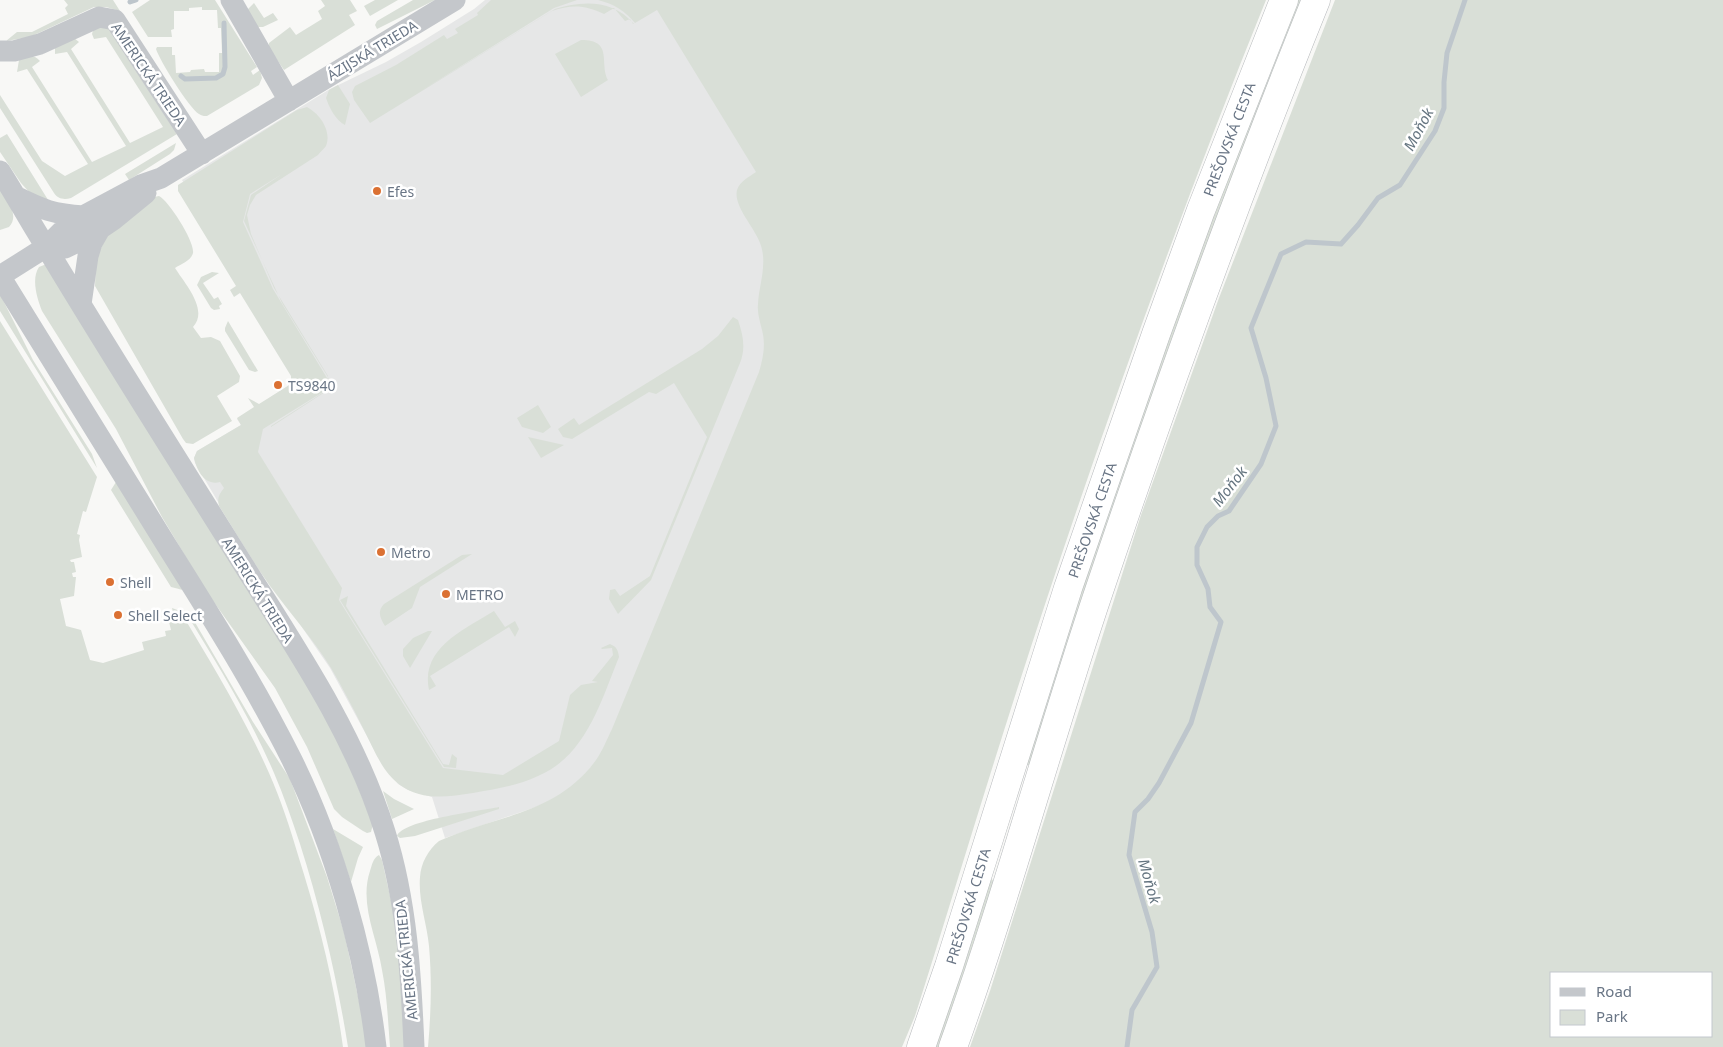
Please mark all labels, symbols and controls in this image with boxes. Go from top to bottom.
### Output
street label: ÁZIJSKÁ TRIEDA [323,15,421,85]
street label: AMERICKÁ TRIEDA [107,19,191,129]
street label: PREŠOVSKÁ CESTA [1198,79,1260,199]
water label: Moňok [1398,104,1438,154]
place label: Efes [387,182,414,201]
marker: Efes [371,185,383,197]
place label: TS9840 [288,376,336,395]
marker: TS9840 [272,379,284,391]
street label: PREŠOVSKÁ CESTA [1063,460,1121,580]
water label: Moňok [1207,461,1251,510]
street label: AMERICKÁ TRIEDA [218,534,298,646]
place label: Metro [391,543,431,562]
marker: Metro [375,546,387,558]
place label: Shell [120,573,151,592]
marker: Shell [104,576,116,588]
place label: METRO [456,585,504,604]
marker: METRO [440,588,452,600]
place label: Shell Select [128,606,202,625]
marker: Shell Select [112,609,124,621]
street label: PREŠOVSKÁ CESTA [941,845,995,967]
water label: Moňok [1134,856,1166,906]
street label: AMERICKÁ TRIEDA [390,899,422,1021]
legend [1550,972,1713,1037]
text: Road [1596,981,1632,1001]
text: Park [1596,1006,1628,1026]

